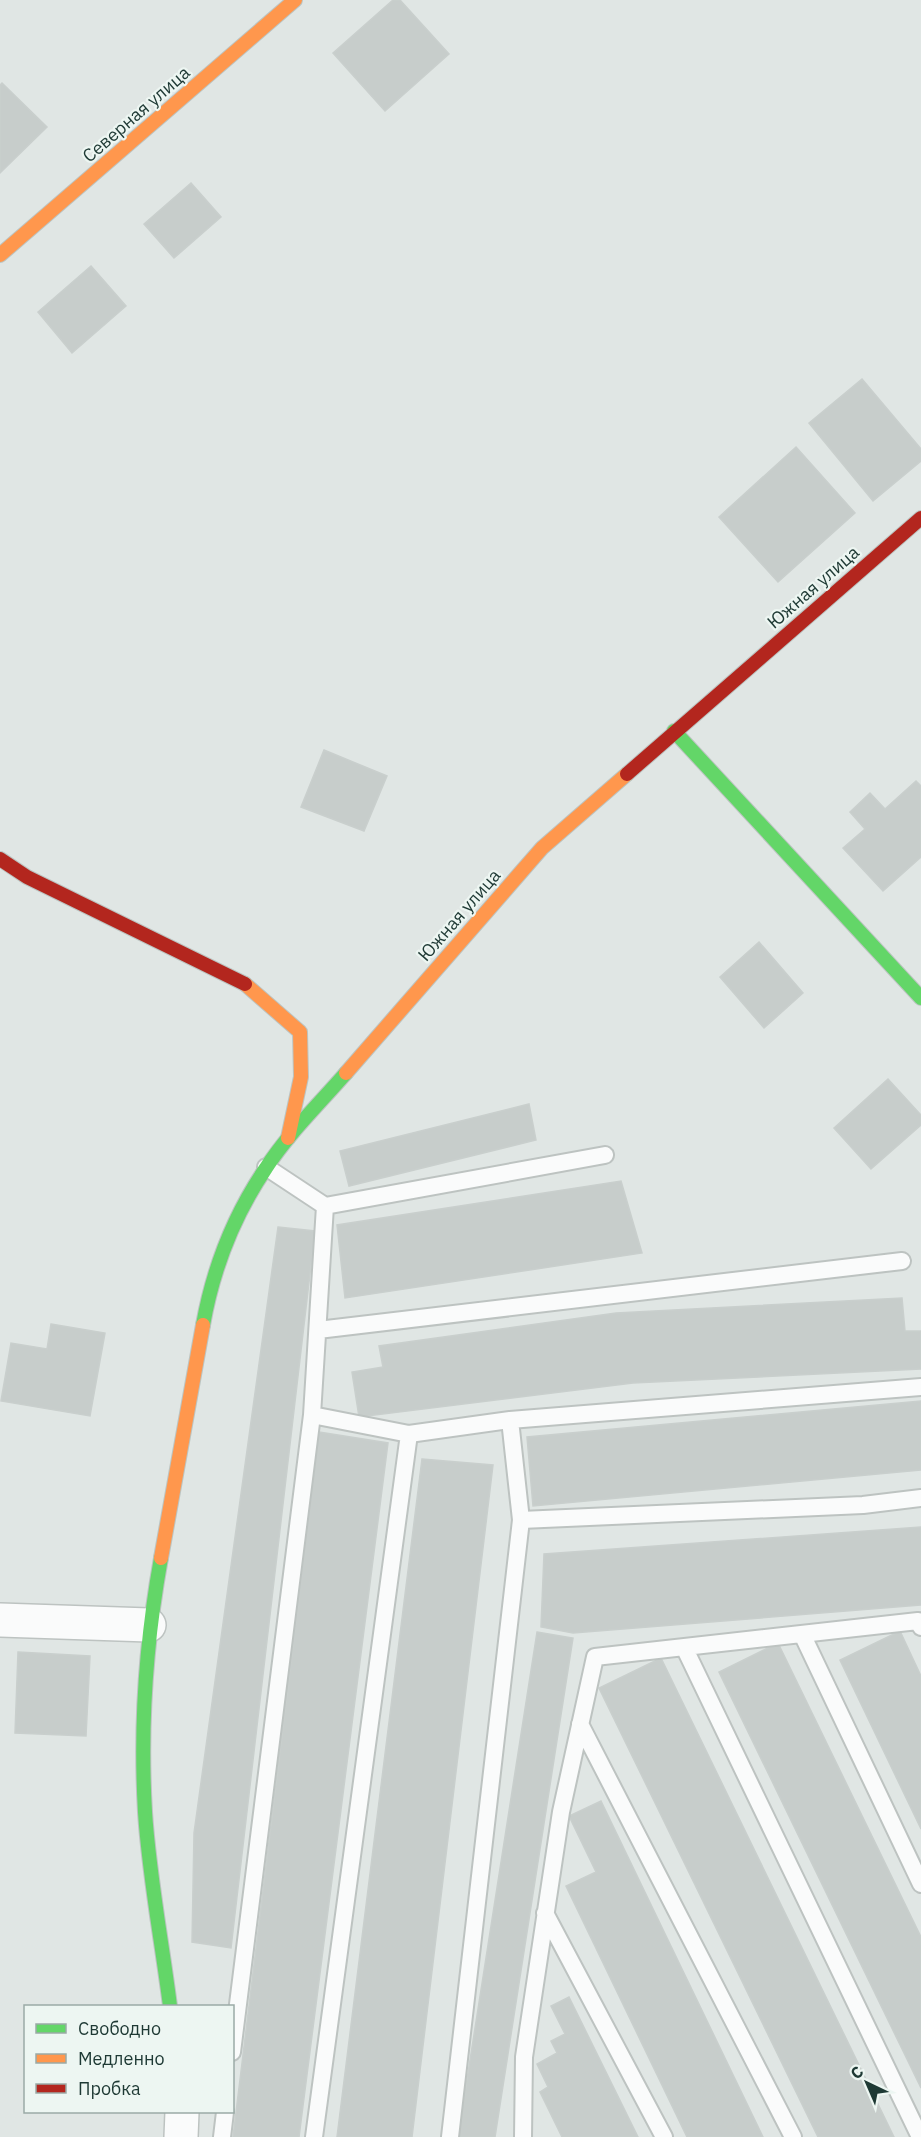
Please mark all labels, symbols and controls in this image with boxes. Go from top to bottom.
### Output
street label: Северная улица [77,61,195,167]
street label: Южная улица [762,540,864,633]
street label: Южная улица [413,864,506,966]
legend [24,2005,234,2113]
text: Свободно [78,2017,161,2040]
text: Медленно [78,2047,165,2070]
north arrow [837,2053,897,2113]
text: С [846,2061,867,2083]
text: Пробка [78,2077,141,2100]

